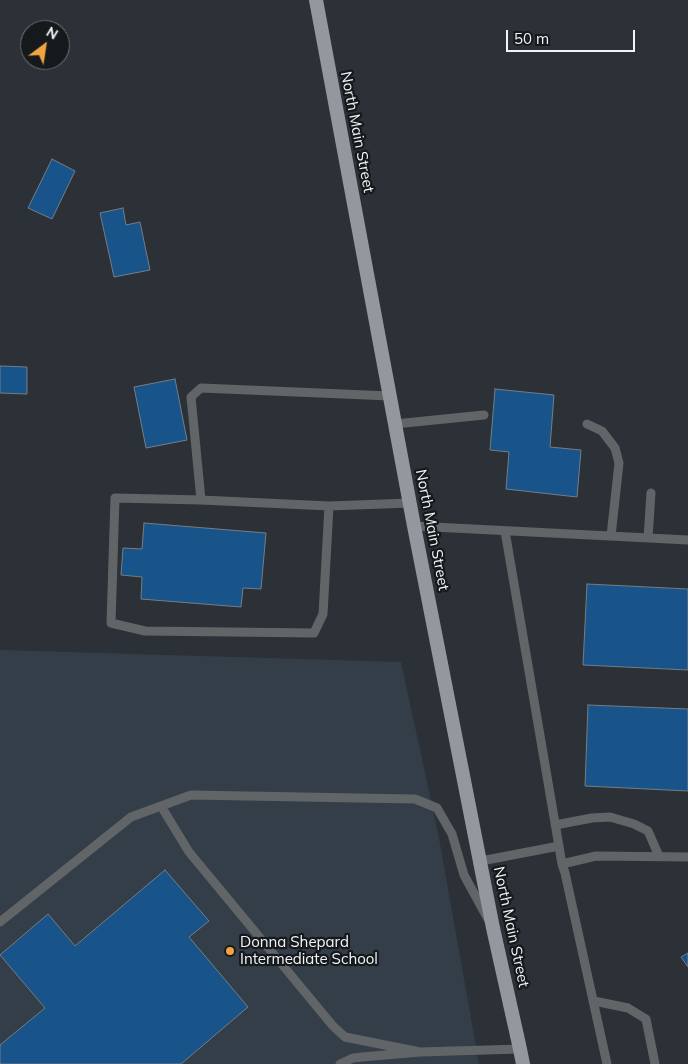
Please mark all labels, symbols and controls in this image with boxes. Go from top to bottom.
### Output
north arrow [20,20,70,70]
scale bar [508,20,637,52]
text: N [43,23,61,43]
text: 50 m [514,29,549,48]
street label: North Main Street [336,70,378,194]
street label: North Main Street [411,468,453,592]
street label: North Main Street [489,865,533,989]
place label: Donna Shepard Intermediate School [240,933,378,968]
marker: Donna Shepard Intermediate School [224,945,236,957]

